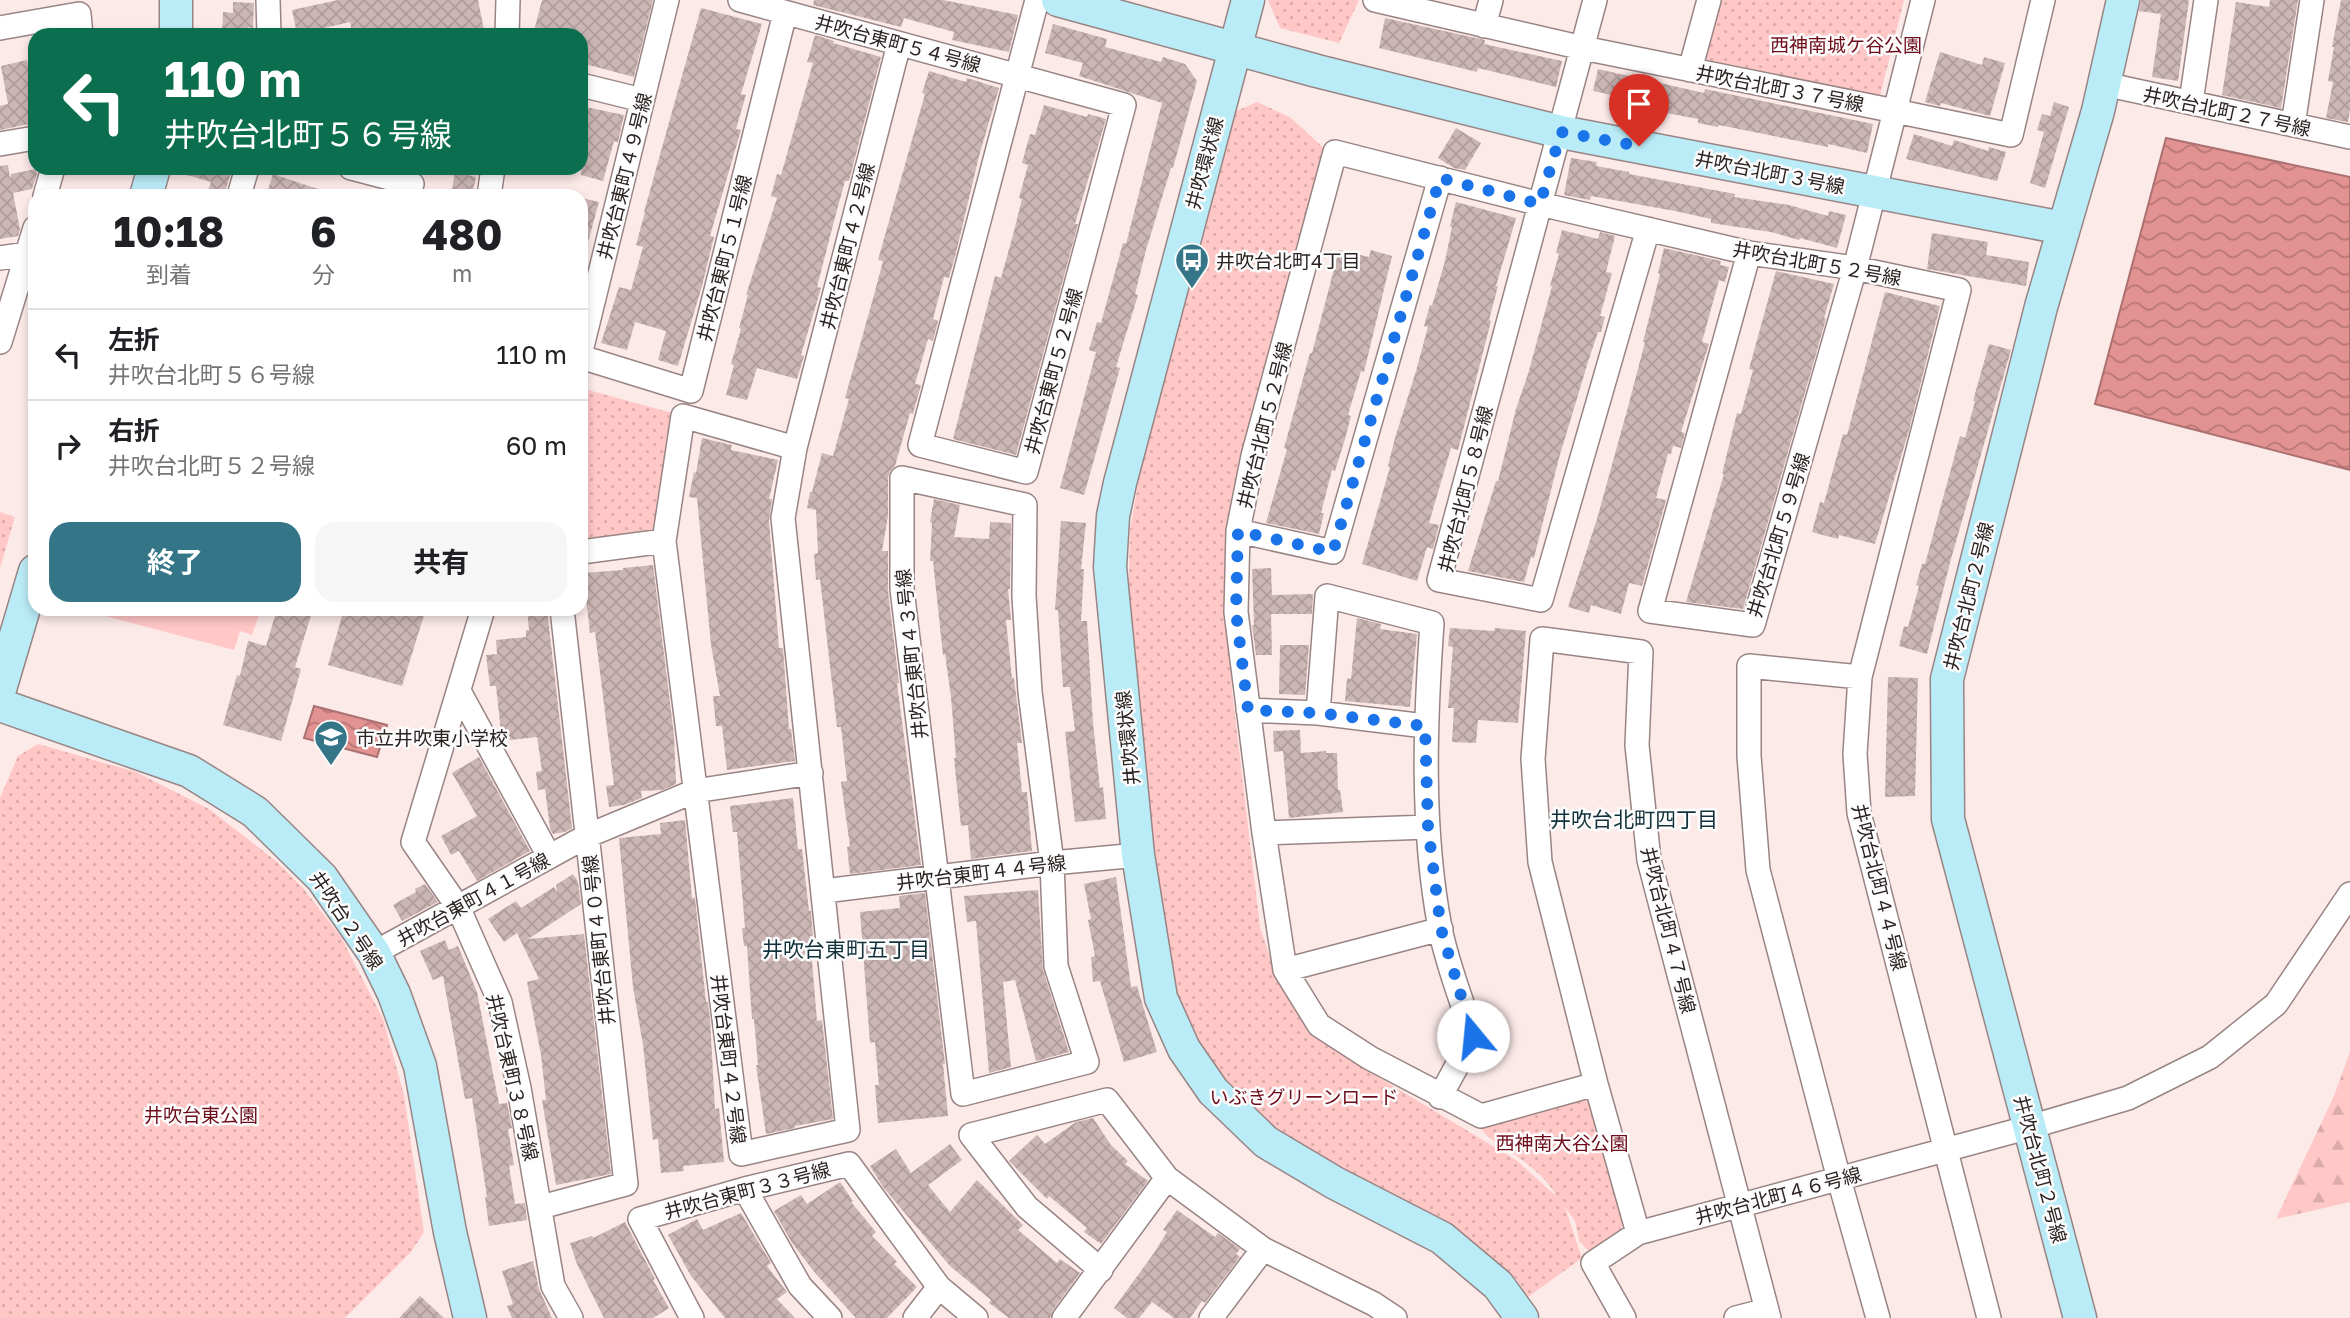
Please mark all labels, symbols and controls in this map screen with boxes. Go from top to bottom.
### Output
street label: 井吹台東町５４号線 [812,10,984,76]
park label: 西神南城ケ谷公園 [1770,33,1922,56]
text: 110 m [164,49,301,108]
icon: left [49,56,140,147]
street label: 井吹台北町３７号線 [1694,60,1866,116]
pin [1609,74,1669,146]
street label: 井吹台北町２７号線 [2141,82,2313,140]
icon: arrive [1620,85,1658,123]
street label: 井吹台東町４９号線 [592,90,656,262]
street label: 井吹環状線 [1181,114,1227,212]
text: 井吹台北町５６号線 [164,115,452,153]
street label: 井吹台北町３号線 [1693,146,1847,198]
street label: 井吹台東町４２号線 [815,160,879,332]
street label: 井吹台東町５１号線 [692,172,756,344]
text: 10:18 [114,206,224,256]
text: 6 [310,206,337,256]
text: 480 [422,209,503,259]
street label: 井吹台北町５２号線 [1731,237,1903,289]
bus stop icon: 井吹台北町4丁目 [1173,241,1211,290]
place label: 井吹台北町4丁目 [1216,249,1361,272]
text: m [452,259,472,287]
text: 到着 [146,260,192,288]
text: 分 [312,260,335,288]
street label: 井吹台東町５２号線 [1020,285,1086,457]
text: 左折 [108,324,160,355]
icon: left [49,336,87,374]
text: 110 m [496,339,567,370]
street label: 井吹台北町５２号線 [1232,339,1296,511]
text: 井吹台北町５６号線 [108,360,315,388]
street label: 井吹台北町５８号線 [1433,403,1497,575]
text: 右折 [108,415,160,446]
icon: right [49,427,87,465]
text: 60 m [506,430,567,461]
street label: 井吹台北町５９号線 [1742,450,1814,620]
text: 井吹台北町５２号線 [108,451,315,479]
street label: 井吹台北町２号線 [1938,519,1998,673]
button: 終了 [49,522,301,602]
button: 共有 [315,522,567,602]
street label: 井吹台東町４３号線 [891,568,931,740]
street label: 井吹環状線 [1111,690,1143,786]
school or university icon: 市立井吹東小学校 [312,718,350,767]
place label: 市立井吹東小学校 [356,726,508,749]
street label: 井吹台北町４４号線 [1848,801,1912,973]
district label: 井吹台北町四丁目 [1550,806,1718,832]
street label: 井吹台北町４７号線 [1637,844,1701,1016]
street label: 井吹台東町４１号線 [393,847,553,951]
street label: 井吹台東町４４号線 [895,850,1067,894]
street label: 井吹台東町４０号線 [578,854,618,1026]
street label: 井吹台２号線 [306,866,388,974]
district label: 井吹台東町五丁目 [762,936,930,962]
street label: 井吹台東町４２号線 [707,973,751,1145]
street label: 井吹台東町３８号線 [483,991,543,1163]
position arrow [1436,999,1510,1073]
park label: いぶきグリーンロード [1209,1085,1399,1108]
street label: 井吹台北町２号線 [2010,1093,2072,1245]
park label: 井吹台東公園 [144,1103,258,1126]
park label: 西神南大谷公園 [1495,1131,1629,1154]
street label: 井吹台東町３３号線 [661,1157,833,1223]
street label: 井吹台北町４６号線 [1692,1162,1864,1228]

